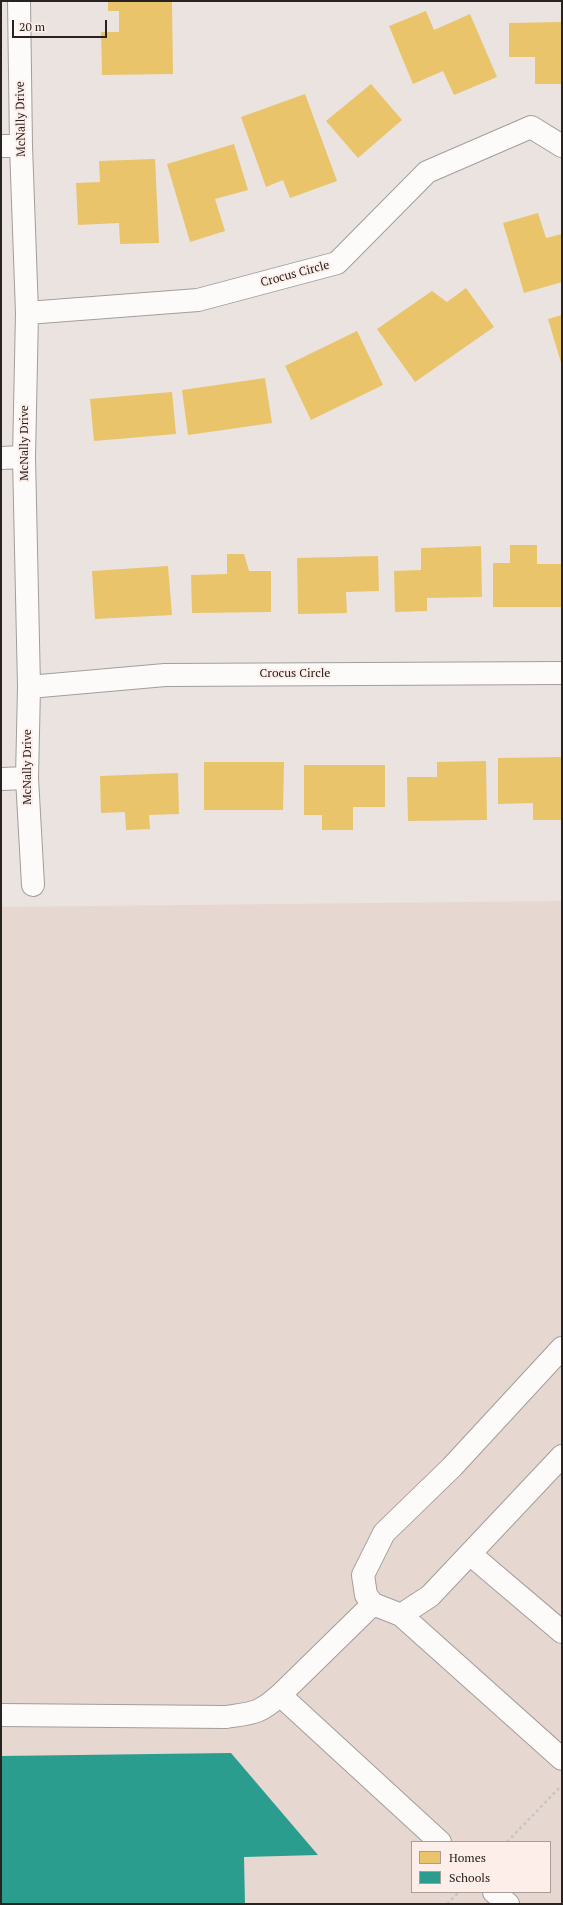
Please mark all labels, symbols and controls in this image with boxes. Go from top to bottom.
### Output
scale bar [14,12,109,38]
text: 20 m [19,19,45,34]
street label: McNally Drive [13,81,29,157]
street label: Crocus Circle [259,258,331,290]
street label: McNally Drive [18,405,32,481]
street label: Crocus Circle [260,667,330,681]
street label: McNally Drive [21,729,35,805]
legend [411,1841,551,1893]
text: Homes [449,1850,486,1865]
text: Schools [449,1870,490,1885]

